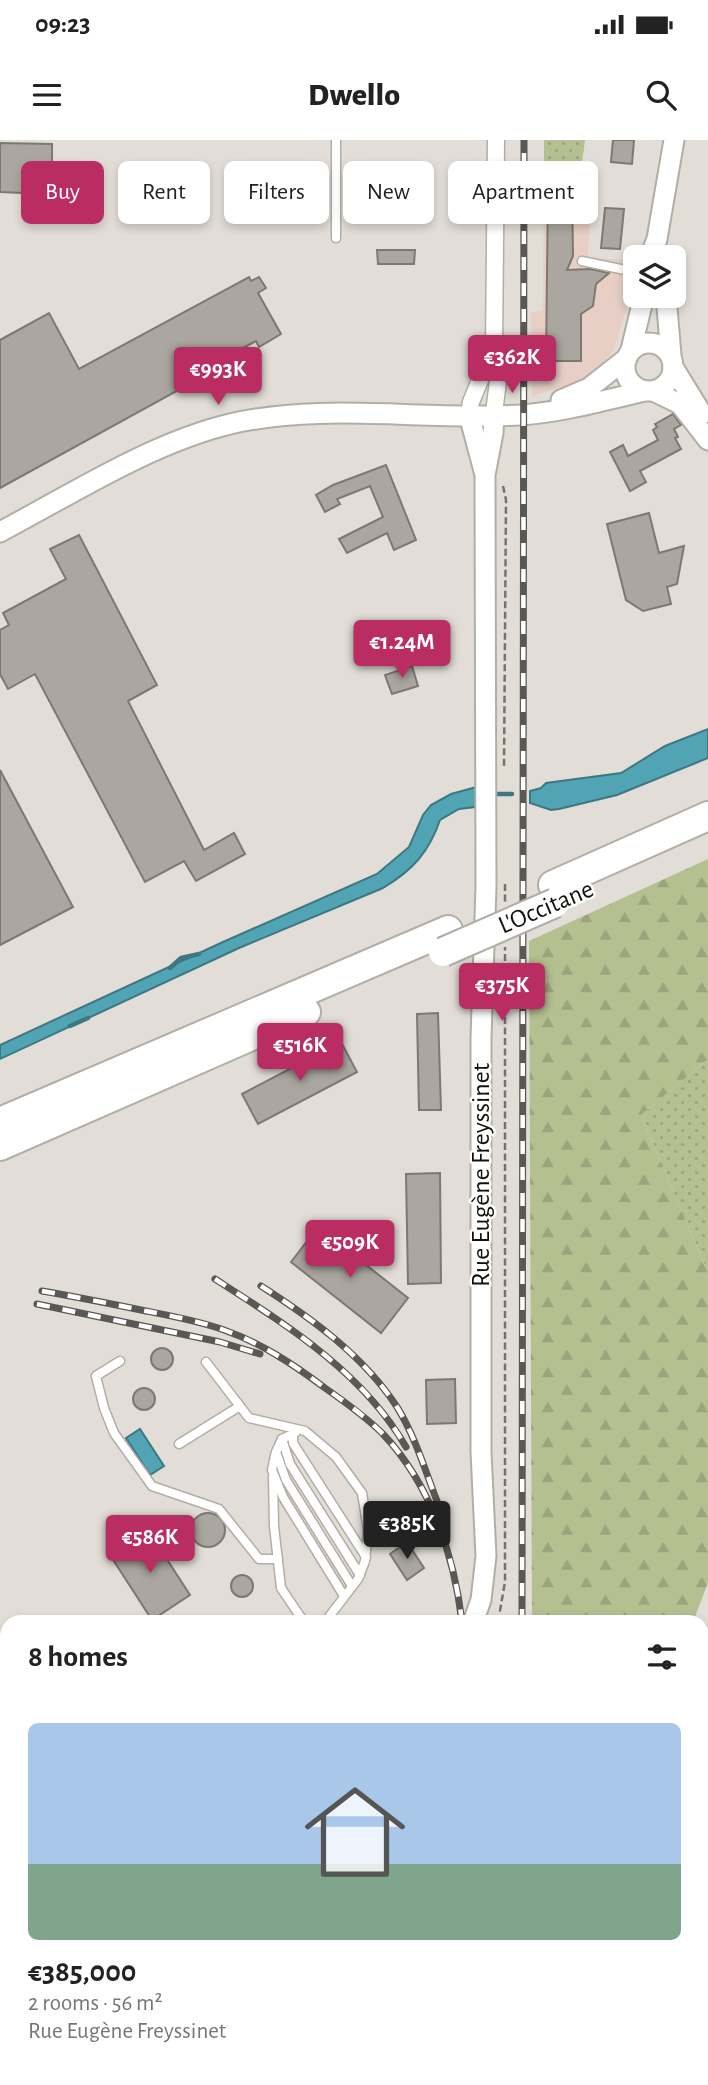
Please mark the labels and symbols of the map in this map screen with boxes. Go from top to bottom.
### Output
pin: €362K [463,336,561,395]
pin: €993K [169,348,267,407]
pin: €1.24M [345,620,459,680]
street label: L'Occitane [495,875,597,939]
pin: €375K [453,964,551,1023]
pin: €516K [251,1024,349,1083]
street label: Rue Eugène Freyssinet [468,1063,494,1287]
pin: €509K [301,1220,399,1280]
pin: €385K [358,1502,456,1561]
pin: €586K [101,1516,199,1575]

